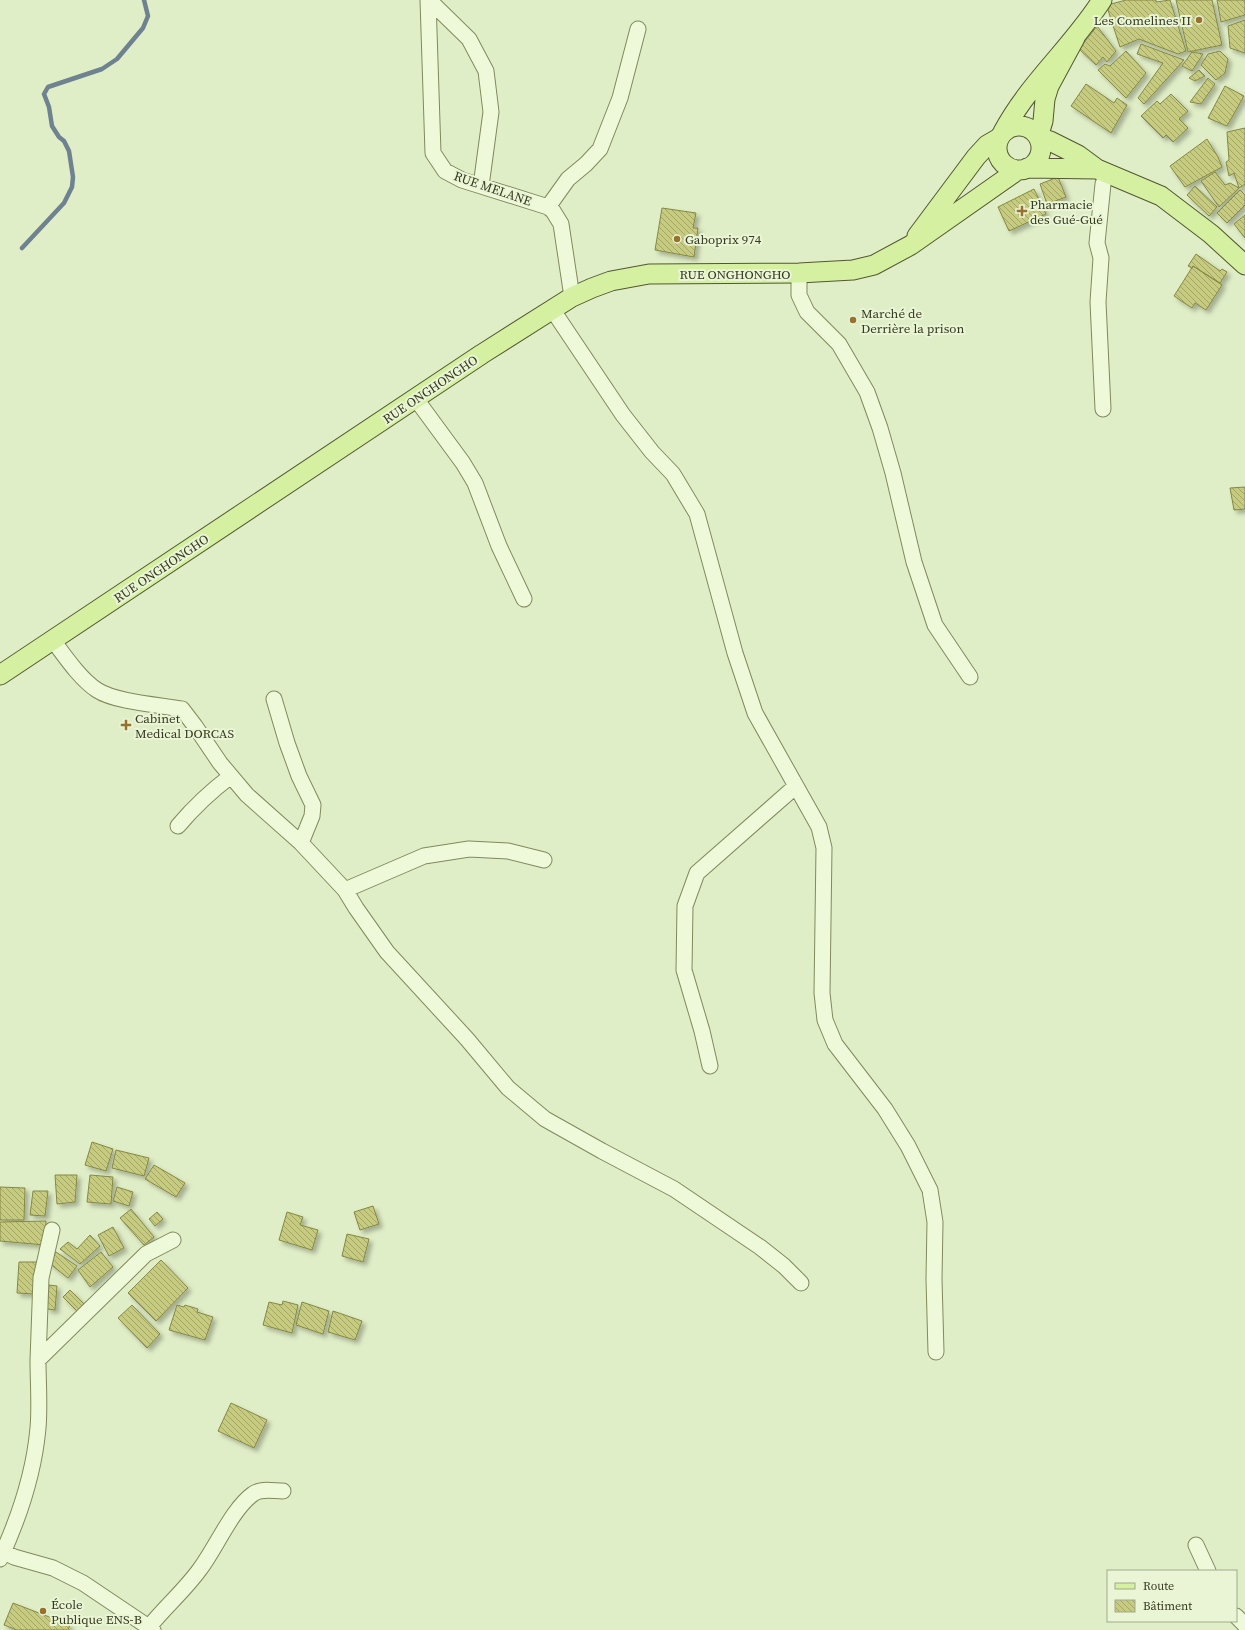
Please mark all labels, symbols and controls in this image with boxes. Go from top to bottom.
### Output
place label: Les Comelines II [1094,12,1191,29]
marker: Les Comelines II [1194,15,1204,25]
street label: RUE MELANE [452,167,534,210]
place label: Pharmacie des Gué-Gué [1030,196,1103,228]
marker: Pharmacie des Gué-Gué [1017,206,1027,216]
place label: Gaboprix 974 [685,231,762,248]
marker: Gaboprix 974 [672,234,682,244]
street label: RUE ONGHONGHO [679,266,791,283]
place label: Marché de Derrière la prison [861,305,965,337]
marker: Marché de Derrière la prison [848,315,858,325]
street label: RUE ONGHONGHO [379,351,481,428]
street label: RUE ONGHONGHO [110,530,212,607]
place label: Cabinet Medical DORCAS [135,710,234,742]
marker: Cabinet Medical DORCAS [120,719,132,731]
legend [1107,1570,1237,1622]
text: Route [1143,1578,1174,1594]
place label: École Publique ENS-B [51,1596,142,1628]
text: Bâtiment [1143,1598,1192,1614]
marker: École Publique ENS-B [38,1606,48,1616]

